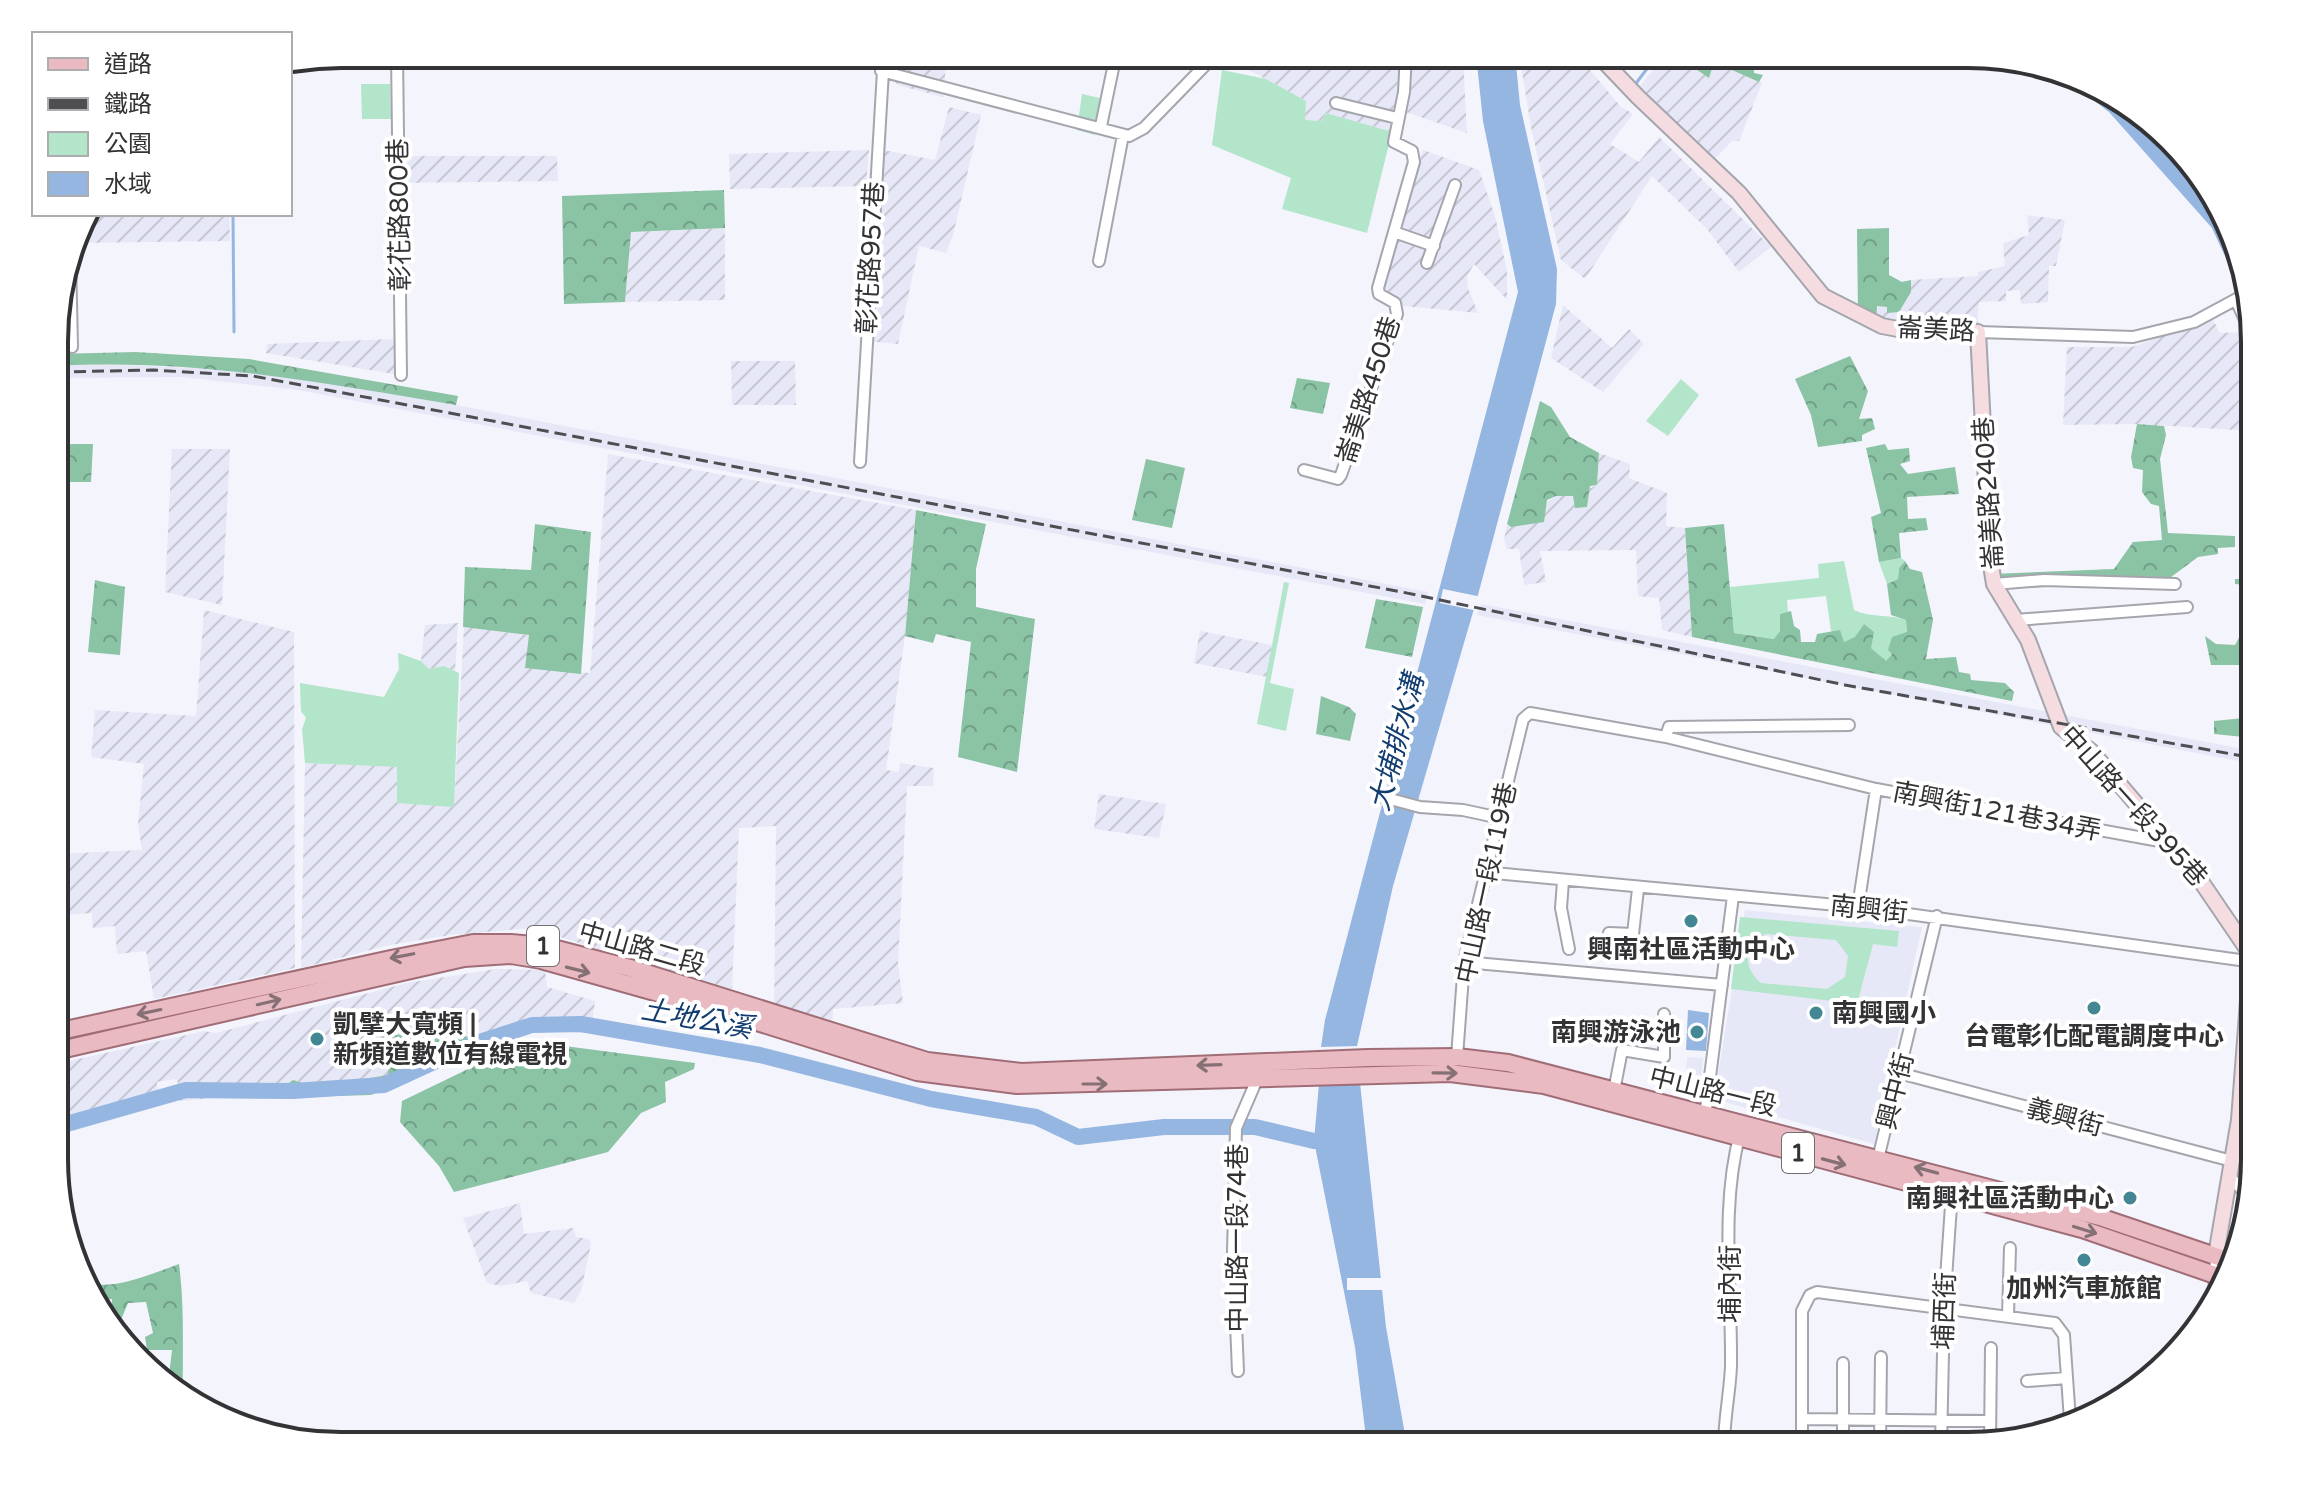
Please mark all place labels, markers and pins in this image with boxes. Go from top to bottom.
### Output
marker: 興南社區活動中心 [1682,912,1700,930]
place label: 興南社區活動中心 [1587,934,1795,965]
place label: 南興國小 [1832,998,1936,1029]
marker: 台電彰化配電調度中心 [2085,999,2103,1017]
marker: 南興國小 [1807,1004,1825,1022]
place label: 凱擘大寬頻 | 新頻道數位有線電視 [333,1009,567,1070]
place label: 南興游泳池 [1551,1017,1681,1048]
place label: 台電彰化配電調度中心 [1964,1021,2224,1052]
marker: 南興游泳池 [1688,1023,1706,1041]
marker: 凱擘大寬頻 | 新頻道數位有線電視 [308,1030,326,1048]
place label: 南興社區活動中心 [1906,1183,2114,1214]
marker: 南興社區活動中心 [2121,1189,2139,1207]
marker: 加州汽車旅館 [2075,1251,2093,1269]
place label: 加州汽車旅館 [2006,1273,2162,1304]

